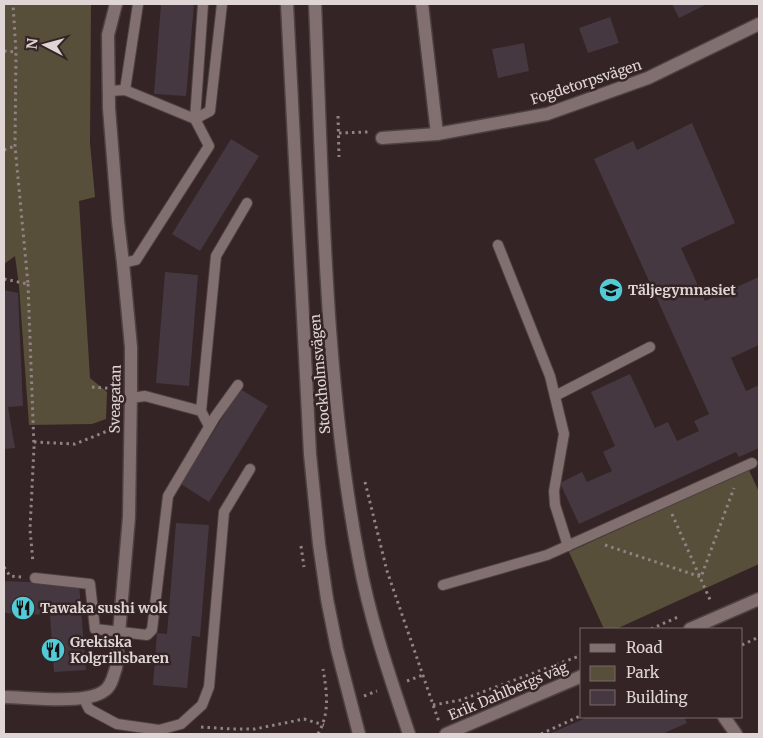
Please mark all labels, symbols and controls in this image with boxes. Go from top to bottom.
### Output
north arrow [20,20,70,70]
text: N [23,37,42,50]
street label: Fogdetorpsvägen [528,56,644,108]
school or university icon: Täljegymnasiet [598,277,624,303]
place label: Täljegymnasiet [628,281,736,299]
street label: Stockholmsvägen [306,313,334,435]
street label: Sveagatan [105,364,125,434]
restaurant icon: Tawaka sushi wok [10,595,36,621]
place label: Tawaka sushi wok [40,599,168,617]
legend [580,628,743,718]
place label: Grekiska Kolgrillsbaren [70,633,169,667]
restaurant icon: Grekiska Kolgrillsbaren [40,637,66,663]
text: Road [626,638,662,657]
street label: Erik Dahlbergs väg [446,658,571,724]
text: Park [626,663,660,682]
text: Building [626,688,688,707]

